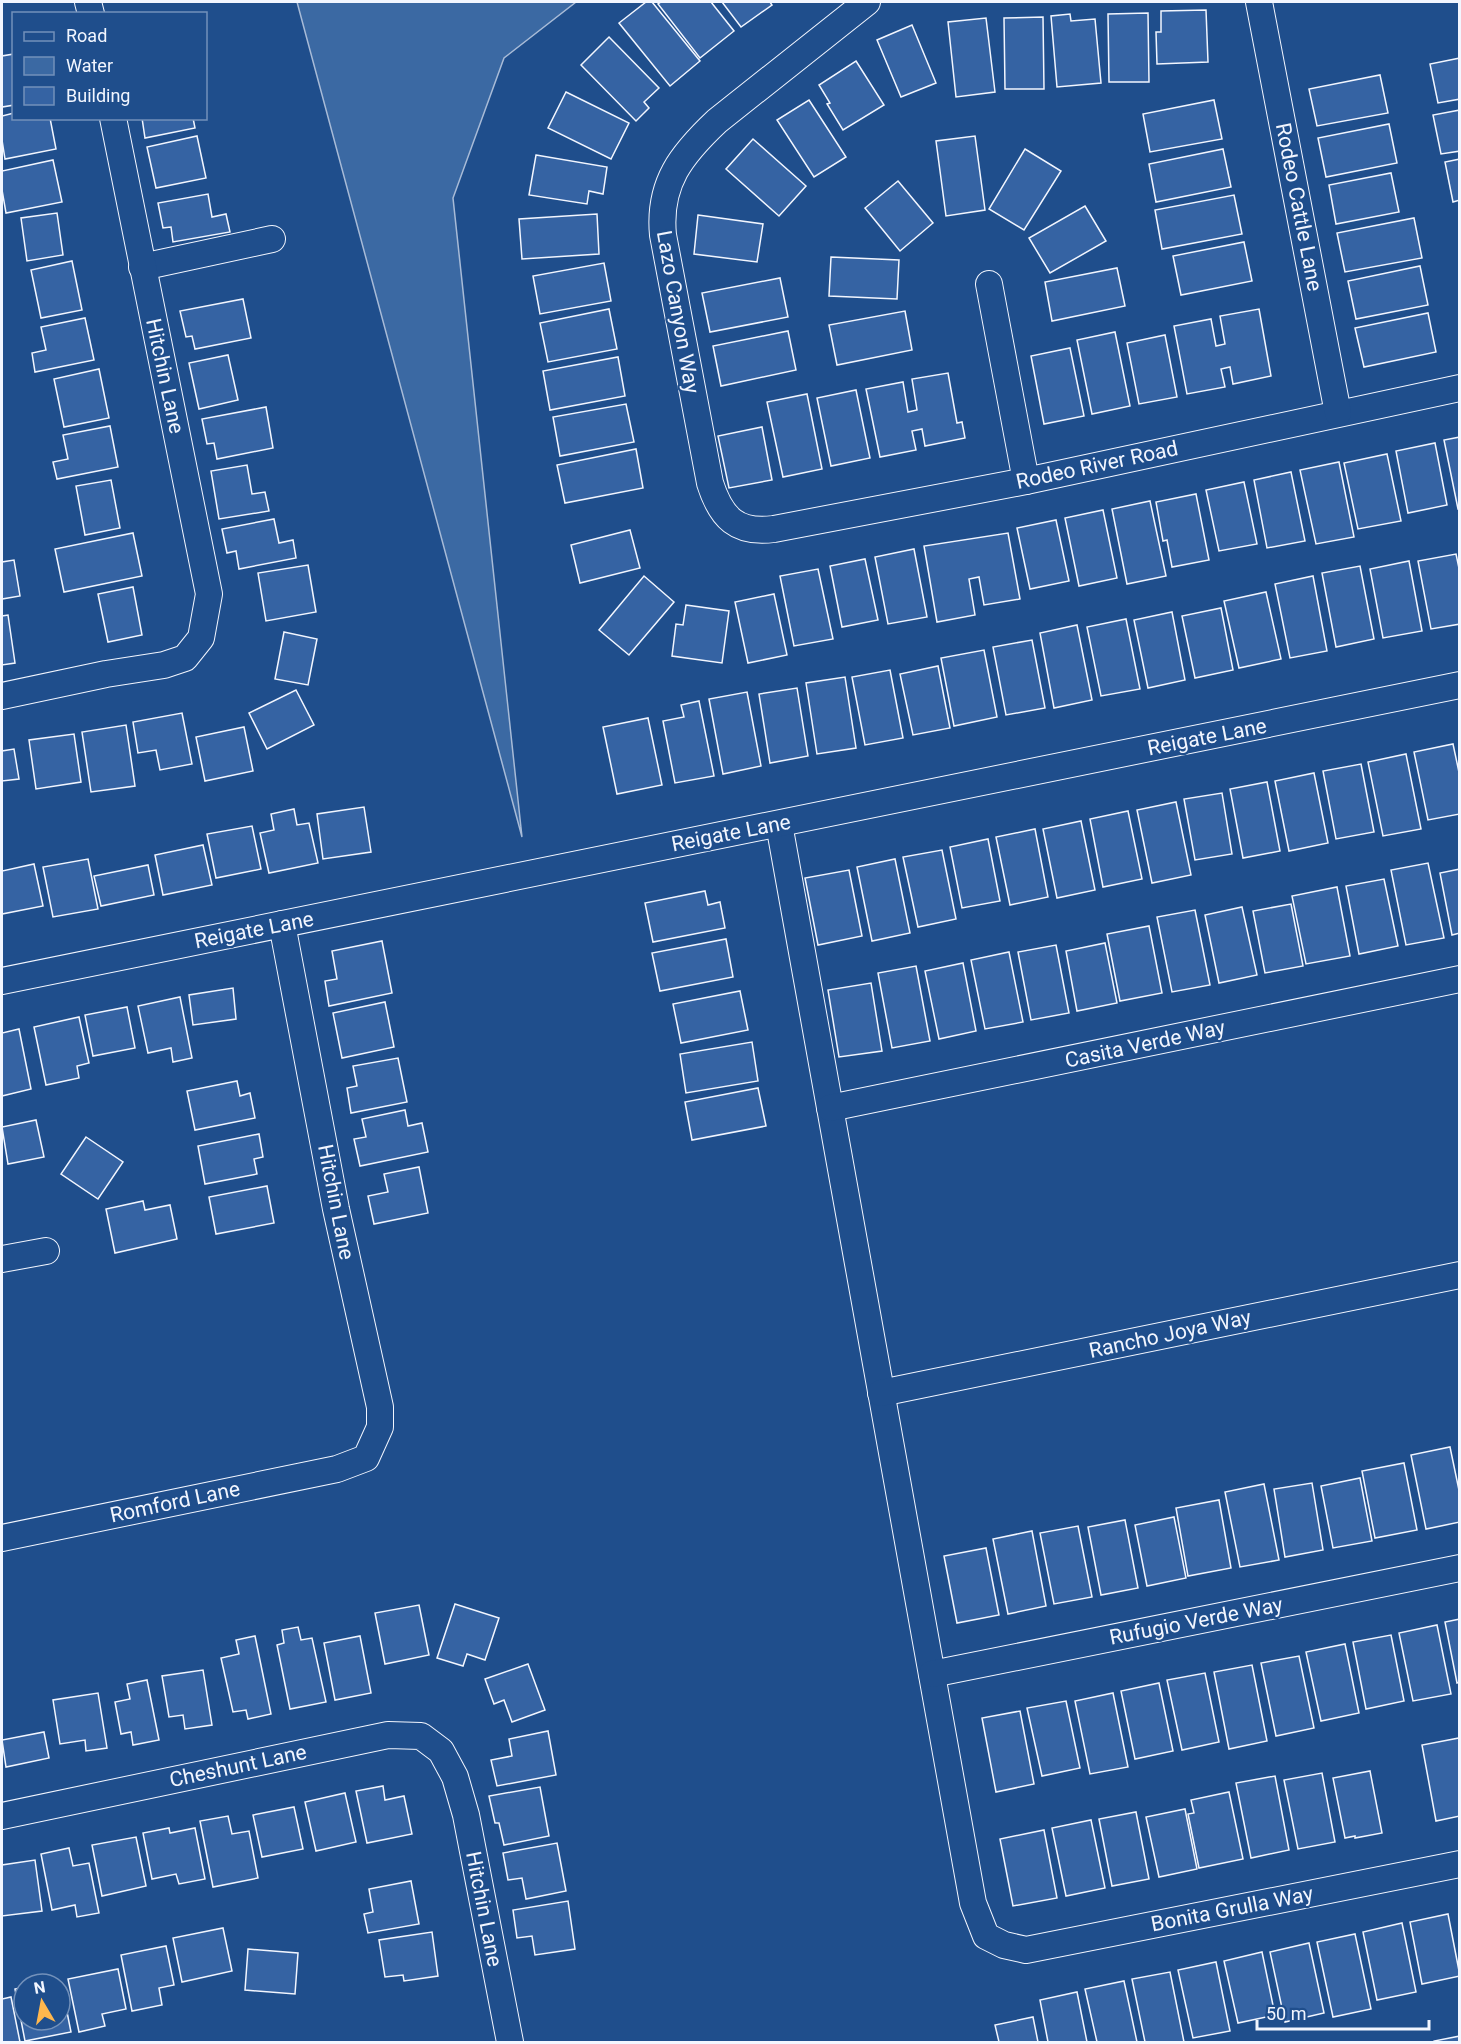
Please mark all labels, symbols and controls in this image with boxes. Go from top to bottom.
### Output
legend [12,12,207,120]
text: Road [66,25,107,46]
text: Water [66,55,113,76]
text: Building [66,85,130,106]
street label: Rodeo Cattle Lane [1271,121,1327,293]
street label: Lazo Canyon Way [652,229,704,395]
street label: Hitchin Lane [141,316,189,436]
street label: Rodeo River Road [1014,436,1180,494]
street label: Reigate Lane [1145,714,1269,760]
street label: Reigate Lane [669,810,793,856]
street label: Reigate Lane [192,907,316,953]
street label: Casita Verde Way [1063,1015,1227,1073]
street label: Hitchin Lane [313,1142,359,1262]
street label: Rancho Joya Way [1087,1305,1253,1363]
street label: Romford Lane [108,1477,242,1527]
street label: Rufugio Verde Way [1107,1592,1285,1650]
street label: Cheshunt Lane [167,1740,309,1792]
street label: Hitchin Lane [461,1849,507,1969]
street label: Bonita Grulla Way [1149,1882,1315,1936]
north arrow [12,1972,72,2032]
text: N [32,1977,47,1998]
scale bar [1257,1993,1430,2031]
text: 50 m [1266,2003,1306,2024]

